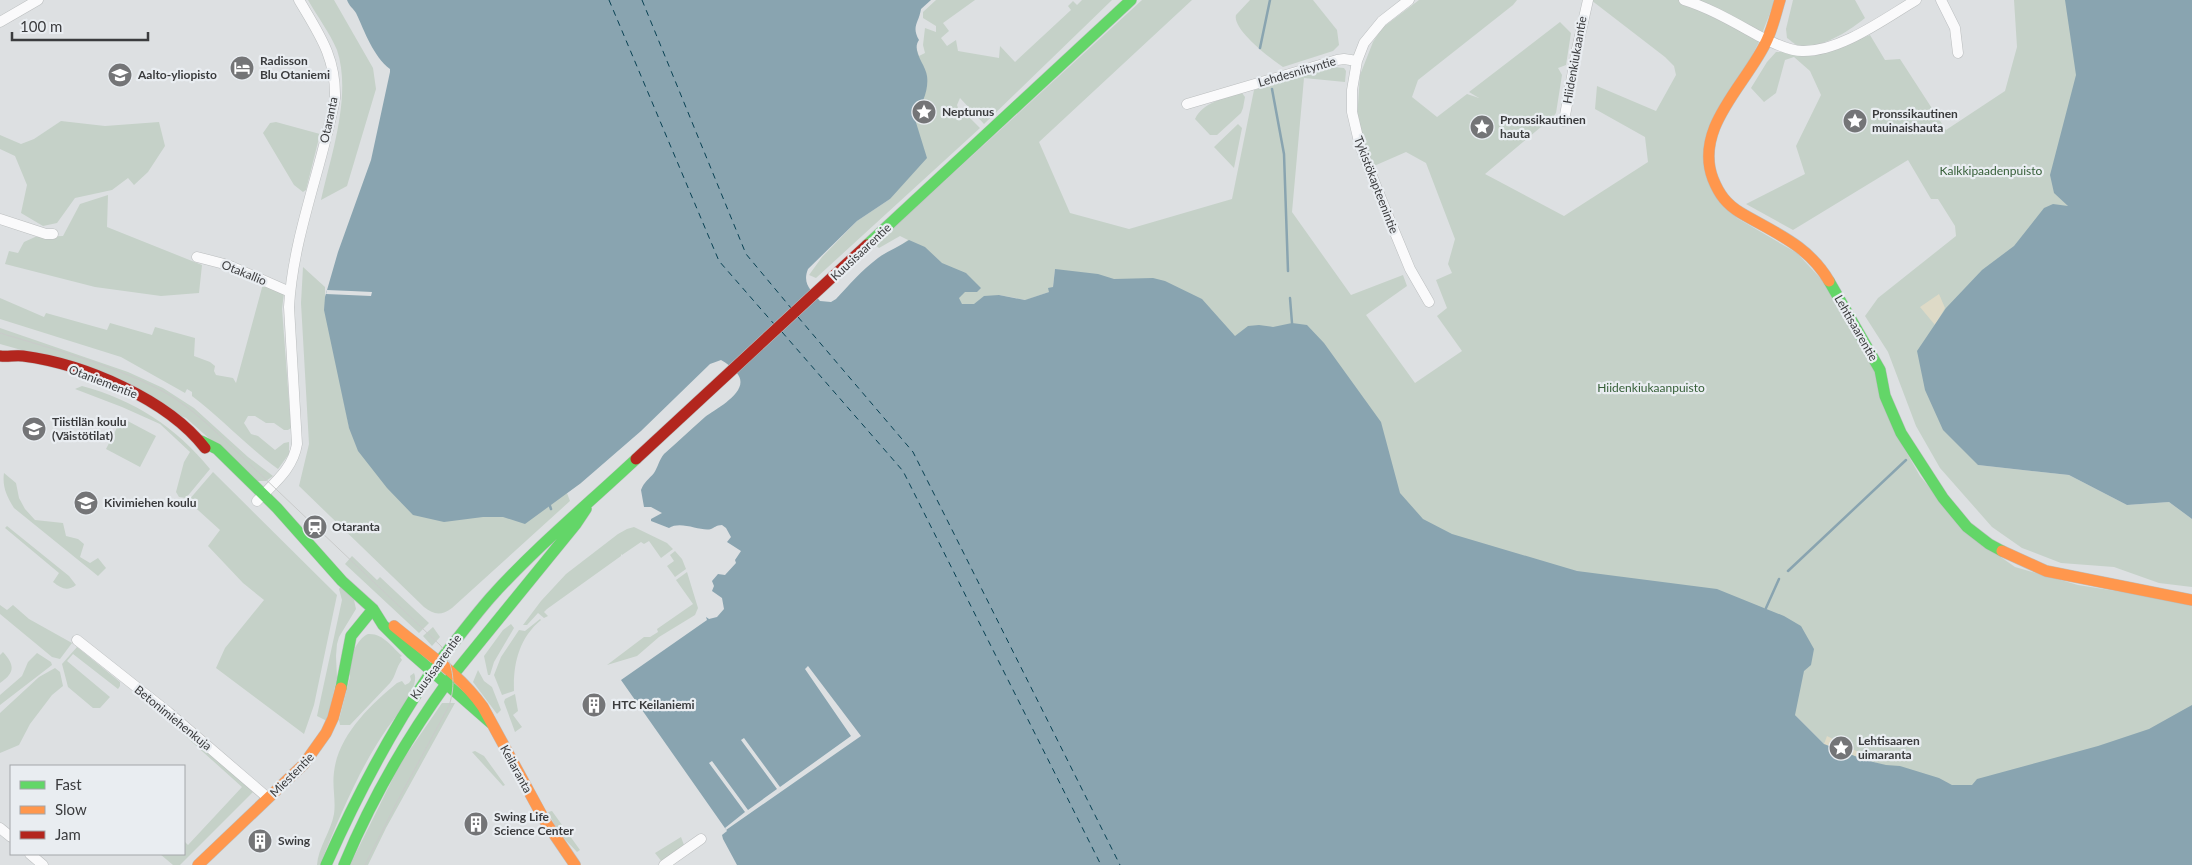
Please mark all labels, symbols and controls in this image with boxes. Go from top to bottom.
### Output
scale bar [12,10,149,42]
street label: Hiidenkiukaantie [1559,15,1590,105]
text: 100 m [20,17,62,35]
place label: Radisson Blu Otaniemi [260,53,330,82]
street label: Lehdesniityntie [1256,53,1338,90]
hotel icon: Radisson Blu Otaniemi [229,55,255,81]
school or university icon: Aalto-yliopisto [107,62,133,88]
place label: Aalto-yliopisto [137,67,217,82]
street label: Otaranta [316,95,341,144]
place icon: Neptunus [911,99,937,125]
place label: Neptunus [942,104,994,119]
place label: Pronssikautinen muinaishauta [1872,106,1958,135]
place icon: Pronssikautinen muinaishauta [1842,108,1868,134]
place label: Pronssikautinen hauta [1500,112,1586,141]
place icon: Pronssikautinen hauta [1469,114,1495,140]
street label: Tykistökapteenintie [1351,134,1402,236]
park label: Kalkkipaadenpuisto [1940,163,2043,178]
street label: Kuusisaarentie [827,220,894,283]
street label: Otakallio [219,257,269,288]
street label: Lehtisaarentie [1831,292,1881,364]
street label: Otaniementie [67,362,140,401]
park label: Hiidenkiukaanpuisto [1597,380,1705,395]
place label: Tiistilän koulu (Väistötilat) [52,414,127,443]
school or university icon: Tiistilän koulu (Väistötilat) [21,416,47,442]
school or university icon: Kivimiehen koulu [73,490,99,516]
place label: Kivimiehen koulu [104,495,197,510]
station icon: Otaranta [302,514,328,540]
place label: Otaranta [332,519,380,534]
street label: Kuusisaarentie [407,631,464,702]
street label: Betonimiehenkuja [132,682,215,753]
building icon: HTC Keilaniemi [581,692,607,718]
place label: HTC Keilaniemi [612,697,695,712]
place label: Lehtisaaren uimaranta [1858,733,1920,762]
place icon: Lehtisaaren uimaranta [1828,735,1854,761]
street label: Keilaranta [497,742,536,795]
street label: Miestentie [266,749,317,800]
legend [10,765,185,855]
text: Fast [55,775,82,793]
text: Slow [55,800,87,818]
place label: Swing Life Science Center [494,809,574,838]
building icon: Swing Life Science Center [463,811,489,837]
text: Jam [55,825,81,843]
building icon: Swing [247,828,273,854]
place label: Swing [278,833,311,848]

